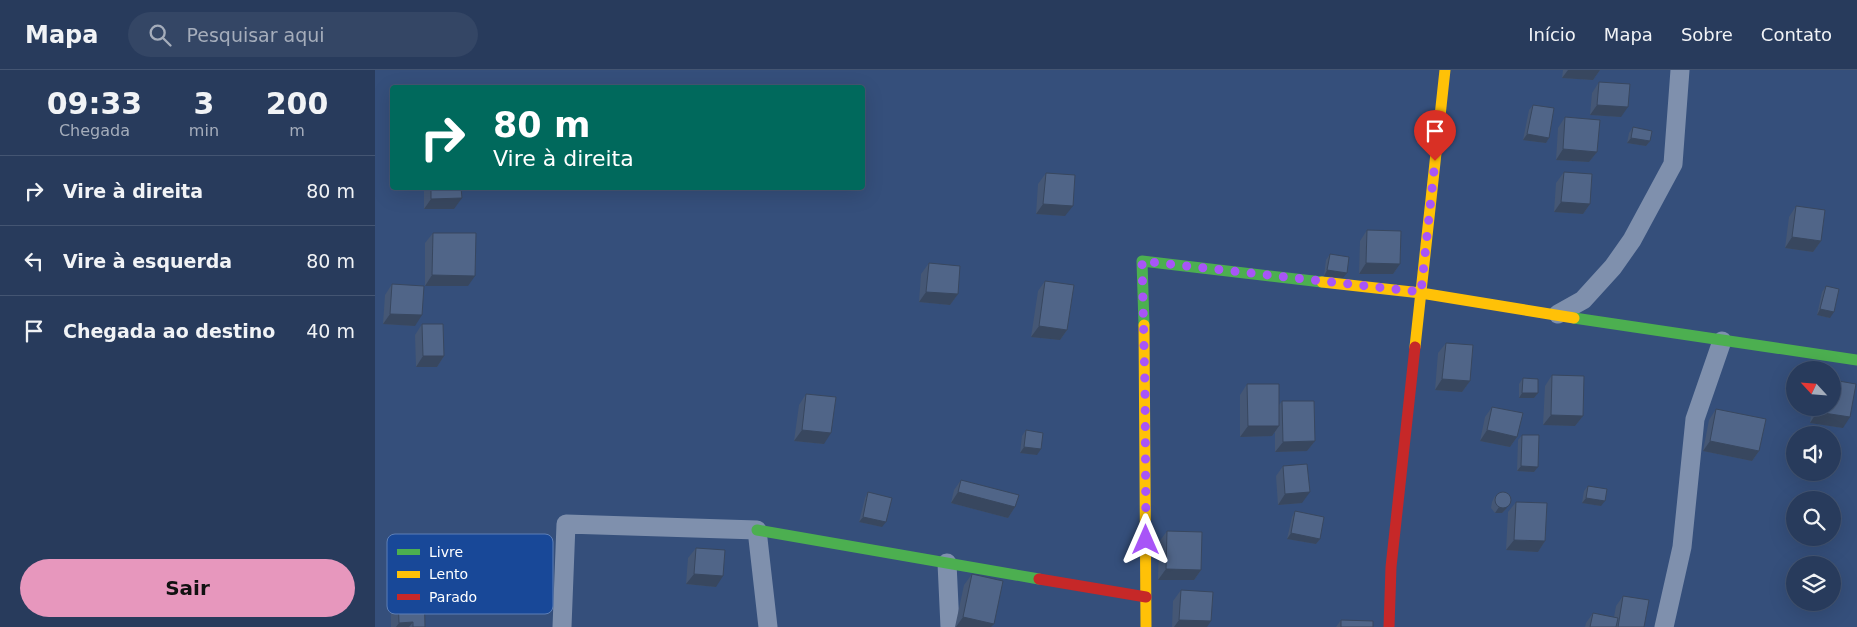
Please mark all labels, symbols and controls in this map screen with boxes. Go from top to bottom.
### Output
search box [128,12,478,57]
text: Mapa [25,21,98,49]
icon: search [146,21,174,49]
text: Pesquisar aqui [186,24,325,46]
text: Início [1528,24,1576,45]
text: Mapa [1604,24,1653,45]
text: Sobre [1681,24,1733,45]
text: Contato [1761,24,1832,45]
text: 09:33 [47,86,142,121]
text: 3 [193,86,214,121]
text: 200 [266,86,328,121]
icon: right [410,105,475,170]
text: 80 m [493,105,590,145]
pin [1414,110,1456,161]
icon: arrive [1421,117,1449,145]
text: Chegada [59,121,130,140]
text: min [189,121,219,140]
text: m [289,121,305,140]
text: Vire à direita [493,146,634,171]
icon: right [20,177,48,205]
text: Vire à direita [63,180,203,202]
text: 80 m [306,180,355,202]
icon: left [20,247,48,275]
text: Vire à esquerda [63,250,232,272]
text: 80 m [306,250,355,272]
icon: arrive [20,317,48,345]
text: Chegada ao destino [63,320,275,342]
text: 40 m [306,320,355,342]
north arrow [1786,361,1841,416]
map controls [1786,361,1841,611]
button: sound [1786,426,1841,481]
button: search [1786,491,1841,546]
position arrow [1119,513,1171,565]
legend [387,534,553,614]
text: Livre [429,544,463,560]
button: layers [1786,556,1841,611]
button: Sair [20,559,355,617]
text: Lento [429,566,468,582]
text: Parado [429,589,477,605]

